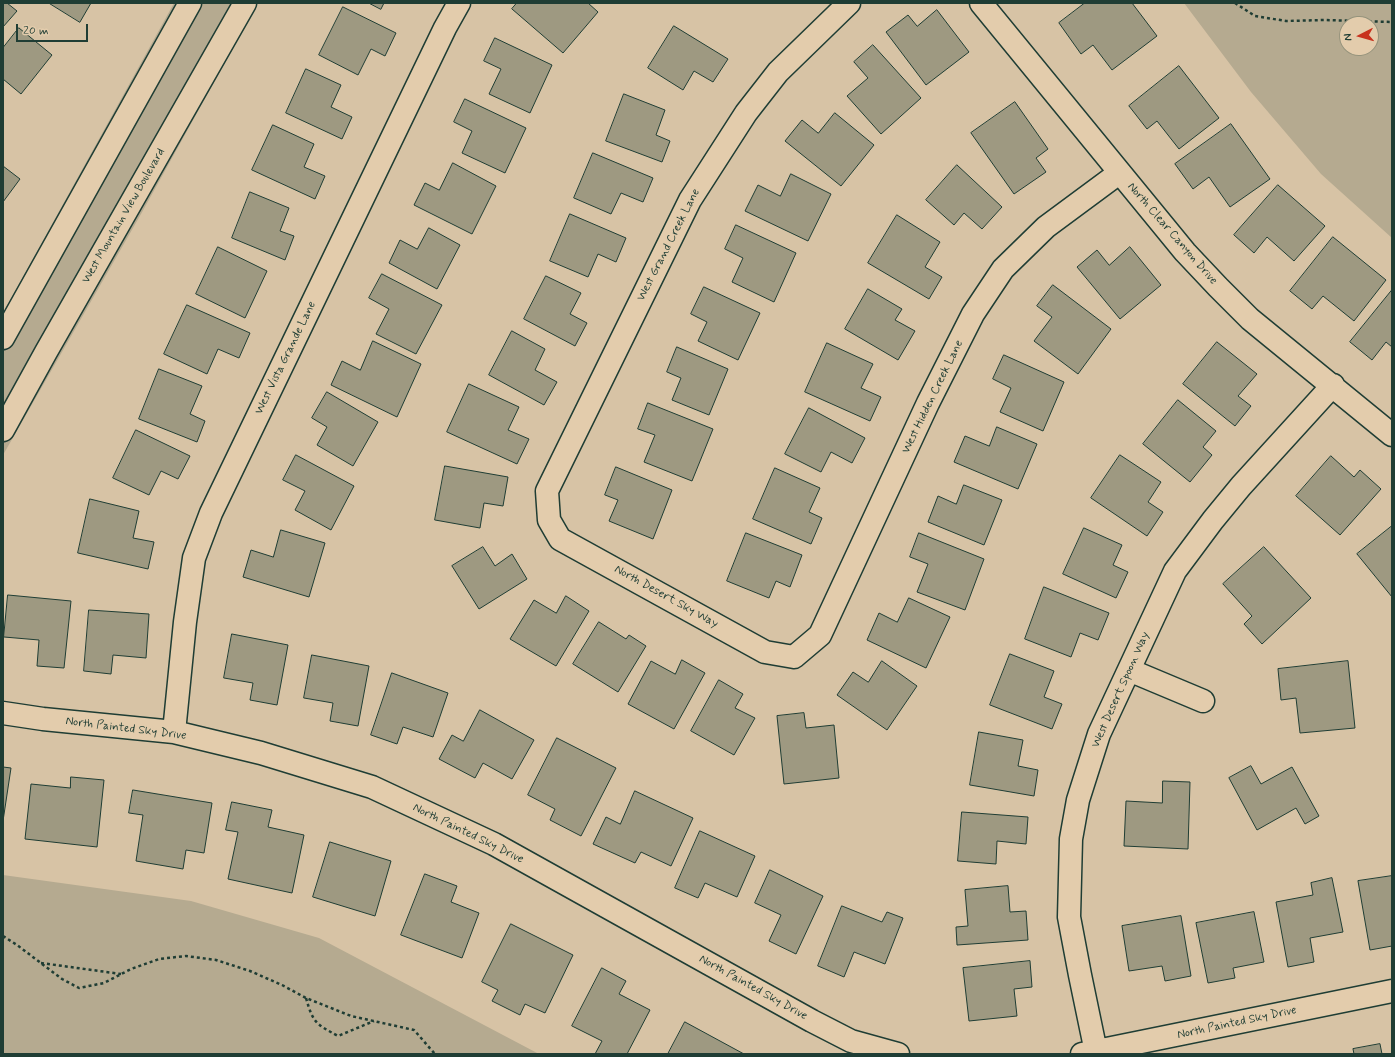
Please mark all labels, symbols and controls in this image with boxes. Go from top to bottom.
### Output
scale bar [18,16,90,42]
north arrow [1339,16,1379,56]
text: 20 m [23,23,49,39]
text: N [1341,33,1355,42]
street label: West Mountain View Boulevard [79,146,169,286]
street label: North Clear Canyon Drive [1124,180,1220,288]
street label: West Grand Creek Lane [634,186,704,304]
street label: West Vista Grande Lane [252,299,320,417]
street label: West Hidden Creek Lane [899,338,967,456]
street label: North Desert Sky Way [611,562,721,632]
street label: West Desert Spoon Way [1089,630,1153,750]
street label: North Painted Sky Drive [65,714,187,744]
street label: North Painted Sky Drive [410,801,526,867]
street label: North Painted Sky Drive [696,952,810,1024]
street label: North Painted Sky Drive [1176,1003,1298,1043]

